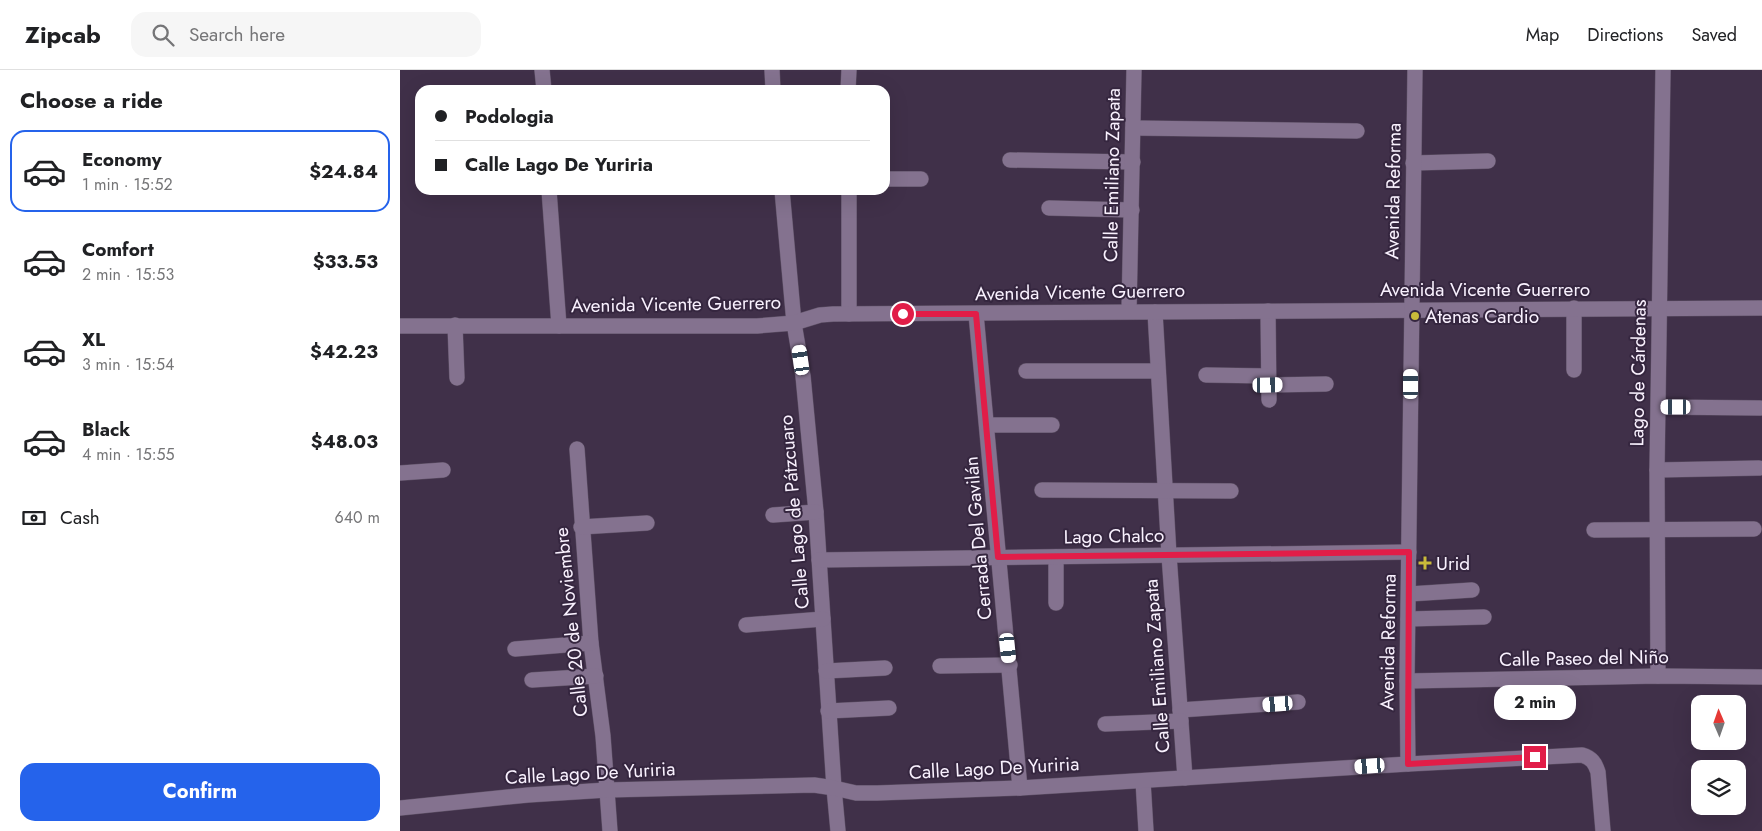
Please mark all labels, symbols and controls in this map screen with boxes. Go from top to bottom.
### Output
search box [131,12,481,57]
text: Zipcab [25,17,101,52]
icon: search [149,21,177,49]
text: Search here [189,21,285,48]
text: Map [1526,22,1559,48]
text: Directions [1587,22,1663,48]
text: Saved [1691,22,1737,48]
text: Choose a ride [20,84,163,116]
street label: Calle Emiliano Zapata [1097,88,1127,262]
text: Podologia [465,103,554,130]
street label: Avenida Reforma [1378,122,1408,260]
text: Economy [82,146,162,173]
icon: car [22,149,67,194]
text: Calle Lago De Yuriria [465,151,653,178]
text: $24.84 [309,158,378,185]
text: 1 min · 15:52 [82,173,173,196]
text: Comfort [82,236,154,263]
icon: car [22,239,67,284]
text: $33.53 [313,248,378,275]
text: 2 min · 15:53 [82,263,174,286]
street label: Avenida Vicente Guerrero [1380,276,1590,303]
street label: Avenida Vicente Guerrero [975,277,1185,307]
street label: Avenida Vicente Guerrero [571,289,781,319]
street label: Lago de Cárdenas [1623,299,1653,447]
route start [892,303,914,325]
place label: Atenas Cardio [1425,303,1539,330]
marker: Atenas Cardio [1409,310,1421,322]
text: XL [82,326,105,353]
icon: car [22,329,67,374]
text: $42.23 [310,338,378,365]
car [791,344,810,376]
text: 3 min · 15:54 [82,353,174,376]
car [1403,369,1418,399]
car [1252,377,1283,393]
car [1661,400,1691,415]
street label: Calle Lago de Pátzcuaro [772,414,816,610]
text: Black [82,416,130,443]
icon: car [22,419,67,464]
text: $48.03 [311,428,378,455]
text: 4 min · 15:55 [82,443,175,466]
street label: Cerrada Del Gavilán [957,455,999,621]
icon: cash [20,504,48,532]
text: Cash [60,504,100,531]
text: 640 m [335,506,380,529]
street label: Lago Chalco [1063,522,1165,550]
street label: Calle 20 de Noviembre [548,526,594,718]
place label: Urid [1436,550,1470,577]
marker: Urid [1418,556,1432,570]
street label: Avenida Reforma [1373,573,1403,711]
street label: Calle Emiliano Zapata [1137,578,1177,754]
car [998,632,1017,664]
street label: Calle Paseo del Niño [1499,643,1669,673]
callout: 2 min [1494,684,1576,720]
text: 2 min [1514,691,1556,714]
car [1262,695,1293,713]
north arrow [1691,695,1746,750]
map controls [1691,695,1746,815]
route end [1524,746,1546,768]
street label: Calle Lago De Yuriria [908,750,1080,786]
street label: Calle Lago De Yuriria [504,755,676,791]
car [1354,757,1385,775]
button: layers [1691,760,1746,815]
button: Confirm [20,763,380,821]

